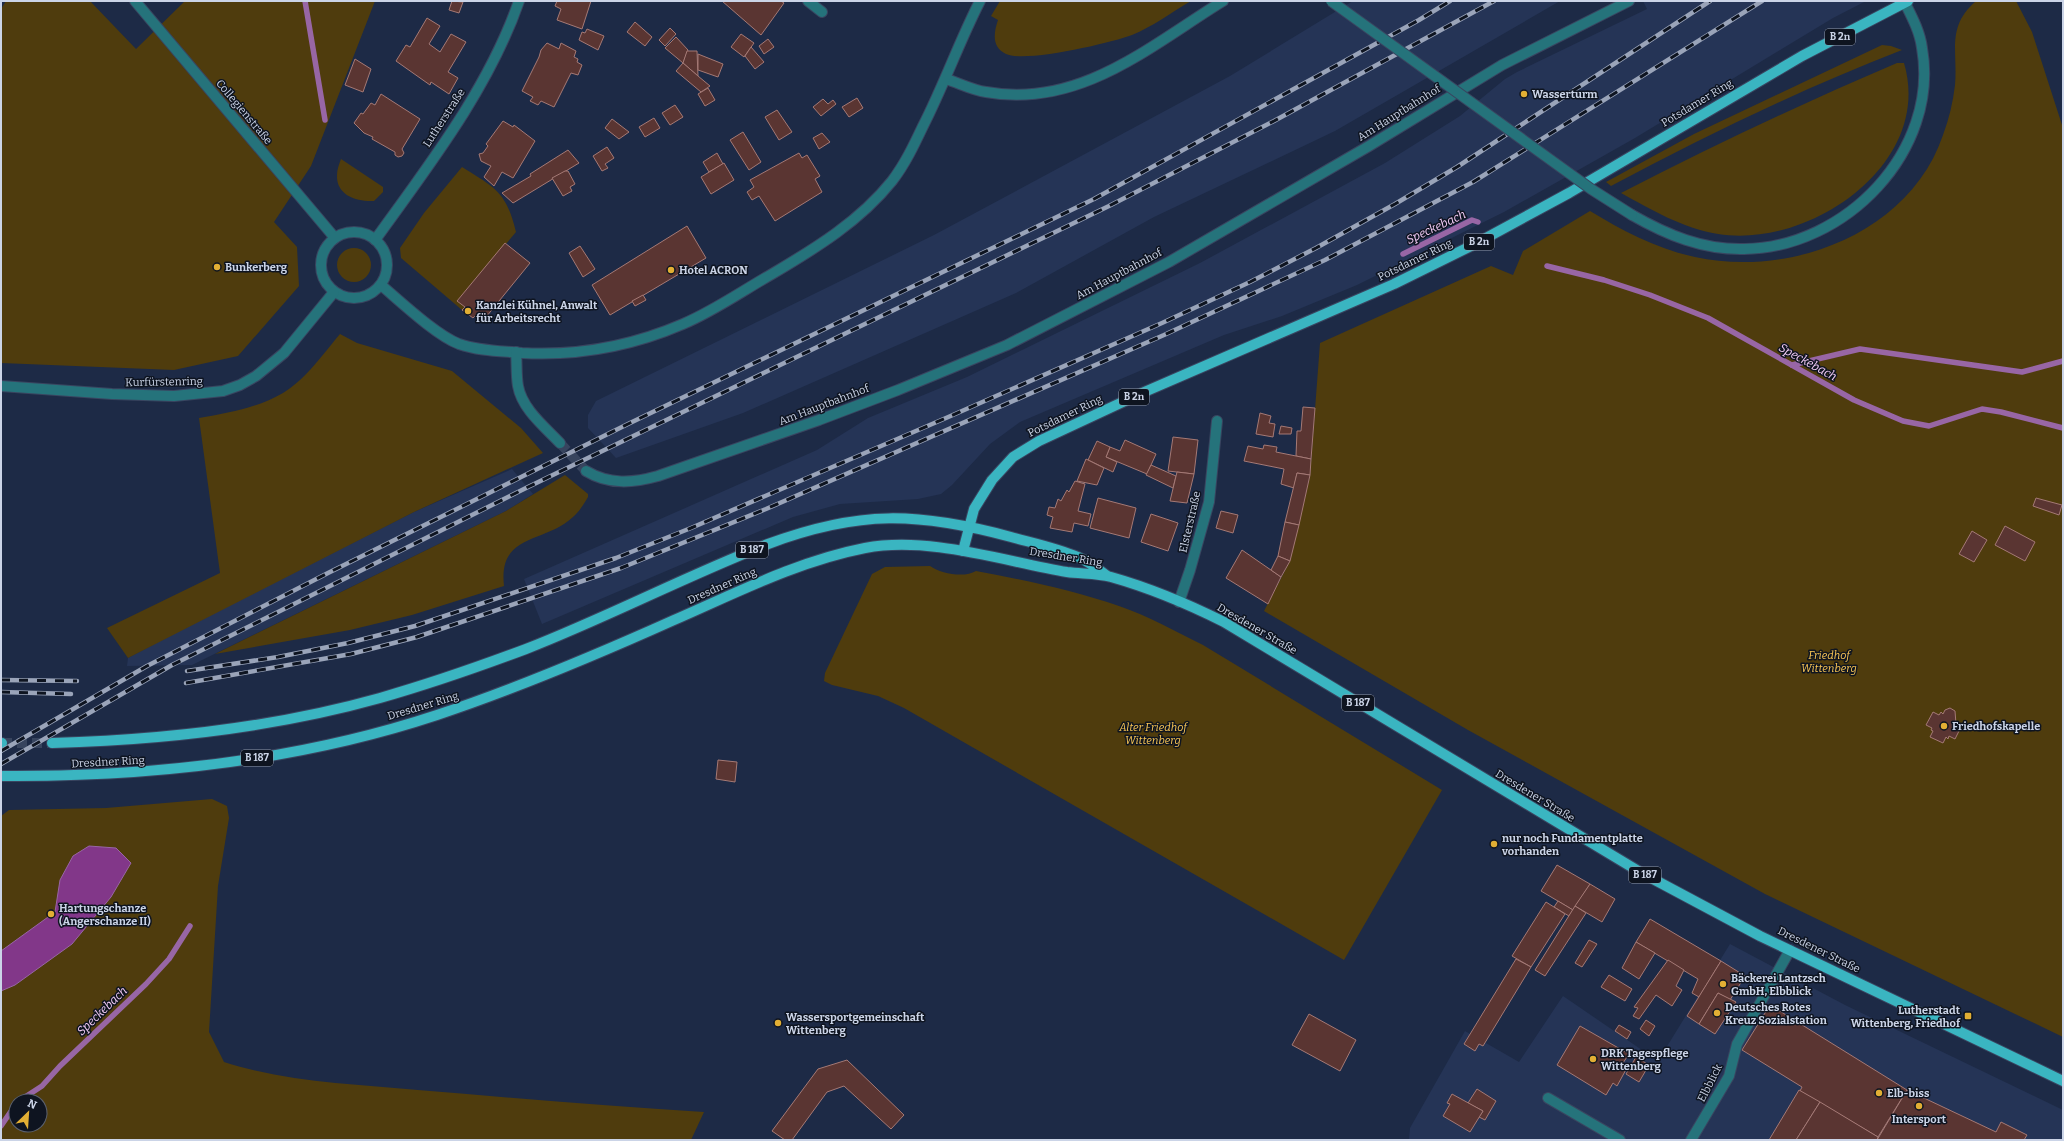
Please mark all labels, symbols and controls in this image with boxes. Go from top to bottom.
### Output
road number: B 2n [1825,29,1855,45]
street label: Potsdamer Ring [1659,76,1735,130]
street label: Collegienstraße [213,77,275,147]
street label: Am Hauptbahnhof [1355,82,1444,144]
street label: Lutherstraße [420,86,468,150]
place label: Wasserturm [1532,88,1598,101]
marker: Wasserturm [1519,89,1529,99]
water label: Speckebach [1404,207,1468,247]
road number: B 2n [1464,234,1494,250]
street label: Potsdamer Ring [1376,236,1454,284]
street label: Am Hauptbahnhof [1074,245,1165,302]
place label: Bunkerberg [225,261,288,274]
marker: Bunkerberg [212,262,222,272]
place label: Hotel ACRON [679,264,748,277]
marker: Hotel ACRON [666,265,676,275]
place label: Kanzlei Kühnel, Anwalt für Arbeitsrecht [476,299,598,325]
marker: Kanzlei Kühnel, Anwalt für Arbeitsrecht [463,306,473,316]
water label: Speckebach [1777,340,1839,384]
street label: Kurfürstenring [125,375,203,389]
street label: Am Hauptbahnhof [777,381,872,428]
road number: B 2n [1119,389,1149,405]
street label: Potsdamer Ring [1026,392,1104,440]
street label: Elsterstraße [1177,490,1203,554]
road number: B 187 [736,542,768,558]
street label: Dresdner Ring [1029,545,1103,569]
street label: Dresdner Ring [686,565,758,607]
street label: Dresdener Straße [1215,601,1299,657]
park label: Friedhof Wittenberg [1801,649,1857,675]
street label: Dresdner Ring [386,689,460,723]
road number: B 187 [1342,695,1374,711]
place label: Friedhofskapelle [1952,720,2040,733]
park label: Alter Friedhof Wittenberg [1118,721,1188,747]
marker: Friedhofskapelle [1939,721,1949,731]
road number: B 187 [241,750,273,766]
street label: Dresdner Ring [71,754,145,770]
street label: Dresdener Straße [1493,767,1577,825]
place label: nur noch Fundamentplatte vorhanden [1501,832,1643,858]
marker: nur noch Fundamentplatte vorhanden [1489,839,1499,849]
road number: B 187 [1629,867,1661,883]
place label: Hartungschanze (Angerschanze II) [59,902,151,928]
marker: Hartungschanze (Angerschanze II) [46,909,56,919]
street label: Dresdener Straße [1776,924,1862,976]
place label: Bäckerei Lantzsch GmbH, Elbblick [1731,972,1826,998]
marker: Bäckerei Lantzsch GmbH, Elbblick [1718,979,1728,989]
water label: Speckebach [74,984,130,1038]
place label: Deutsches Rotes Kreuz Sozialstation [1725,1001,1827,1027]
place label: Lutherstadt Wittenberg, Friedhof [1851,1004,1961,1030]
marker: Deutsches Rotes Kreuz Sozialstation [1712,1008,1722,1018]
place label: Wassersportgemeinschaft Wittenberg [786,1011,925,1037]
marker: Lutherstadt Wittenberg, Friedhof [1963,1011,1973,1021]
marker: Wassersportgemeinschaft Wittenberg [773,1018,783,1028]
place label: DRK Tagespflege Wittenberg [1601,1047,1689,1073]
marker: DRK Tagespflege Wittenberg [1588,1054,1598,1064]
street label: Elbblick [1695,1061,1725,1104]
place label: Elb-biss [1887,1087,1930,1100]
marker: Elb-biss [1874,1088,1884,1098]
north arrow [8,1093,48,1133]
text: N [25,1097,39,1112]
marker: Intersport [1914,1101,1924,1111]
place label: Intersport [1892,1113,1947,1126]

